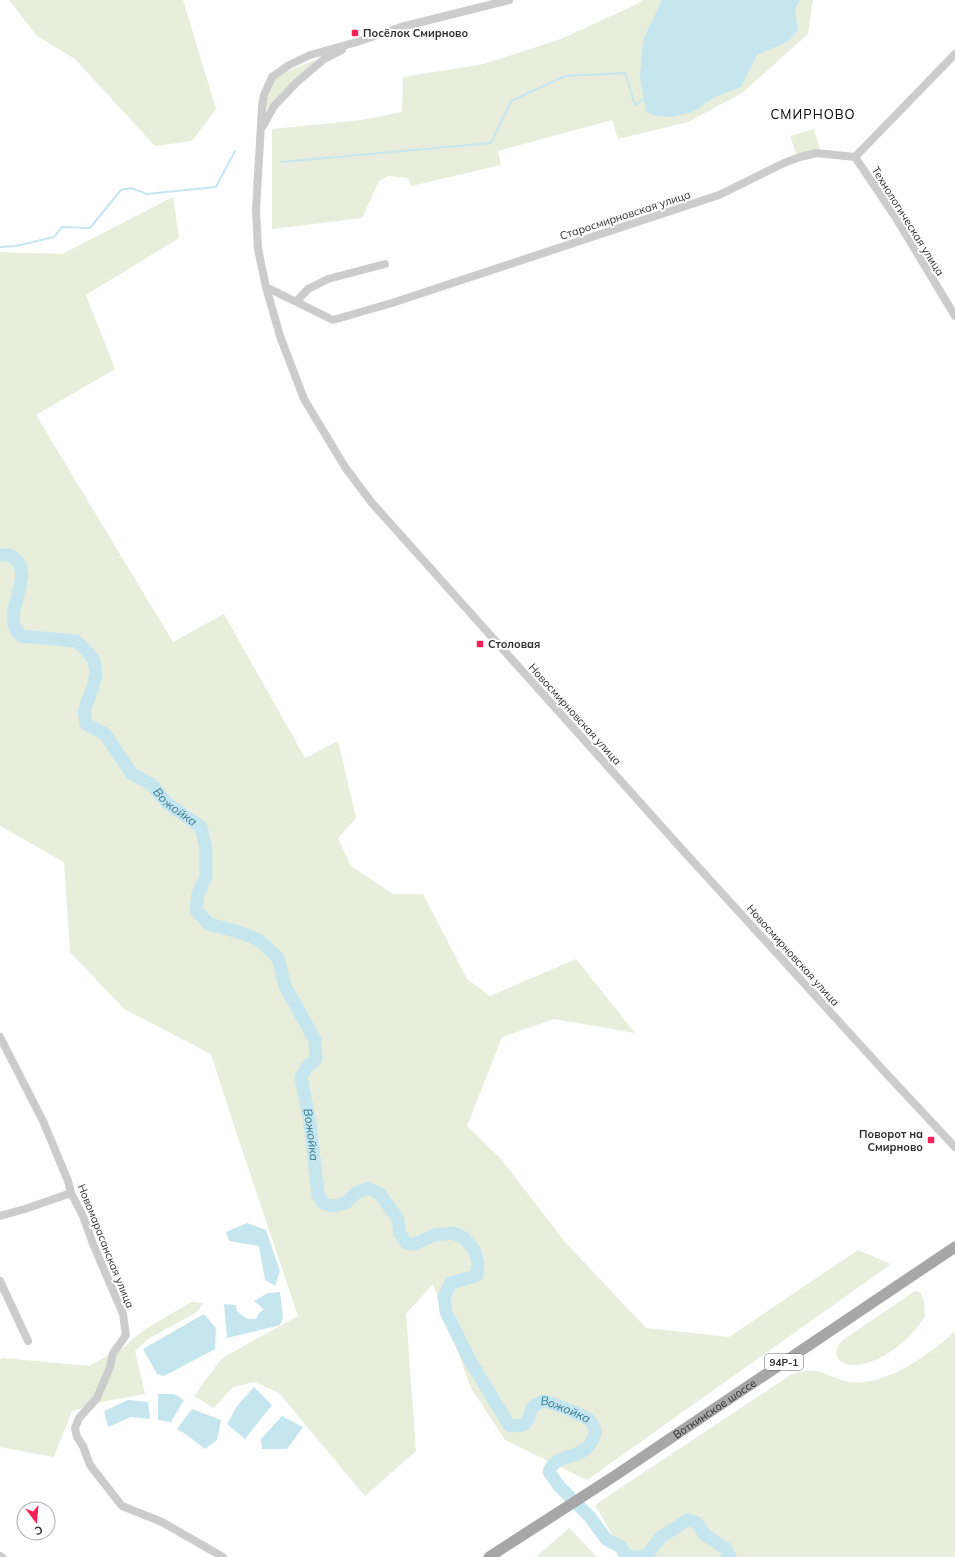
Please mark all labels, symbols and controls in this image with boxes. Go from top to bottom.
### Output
place label: Посёлок Смирново [363,26,468,40]
marker: Посёлок Смирново [350,28,360,38]
district label: СМИРНОВО [770,106,856,122]
street label: Технологическая улица [869,164,947,278]
street label: Старосмирновская улица [558,187,692,243]
place label: Столовая [488,637,540,651]
marker: Столовая [475,639,485,649]
street label: Новосмирновская улица [526,660,624,768]
water label: Вожойка [150,784,200,829]
street label: Новосмирновская улица [744,901,842,1009]
water label: Вожойка [300,1107,322,1162]
place label: Поворот на Смирново [859,1127,923,1154]
marker: Поворот на Смирново [926,1135,936,1145]
street label: Новомарасанская улица [75,1182,137,1310]
road number: 94Р-1 [765,1354,803,1370]
street label: Воткинское шоссе [670,1376,759,1442]
water label: Вожойка [540,1393,594,1426]
north arrow [16,1501,56,1541]
text: С [33,1523,44,1539]

